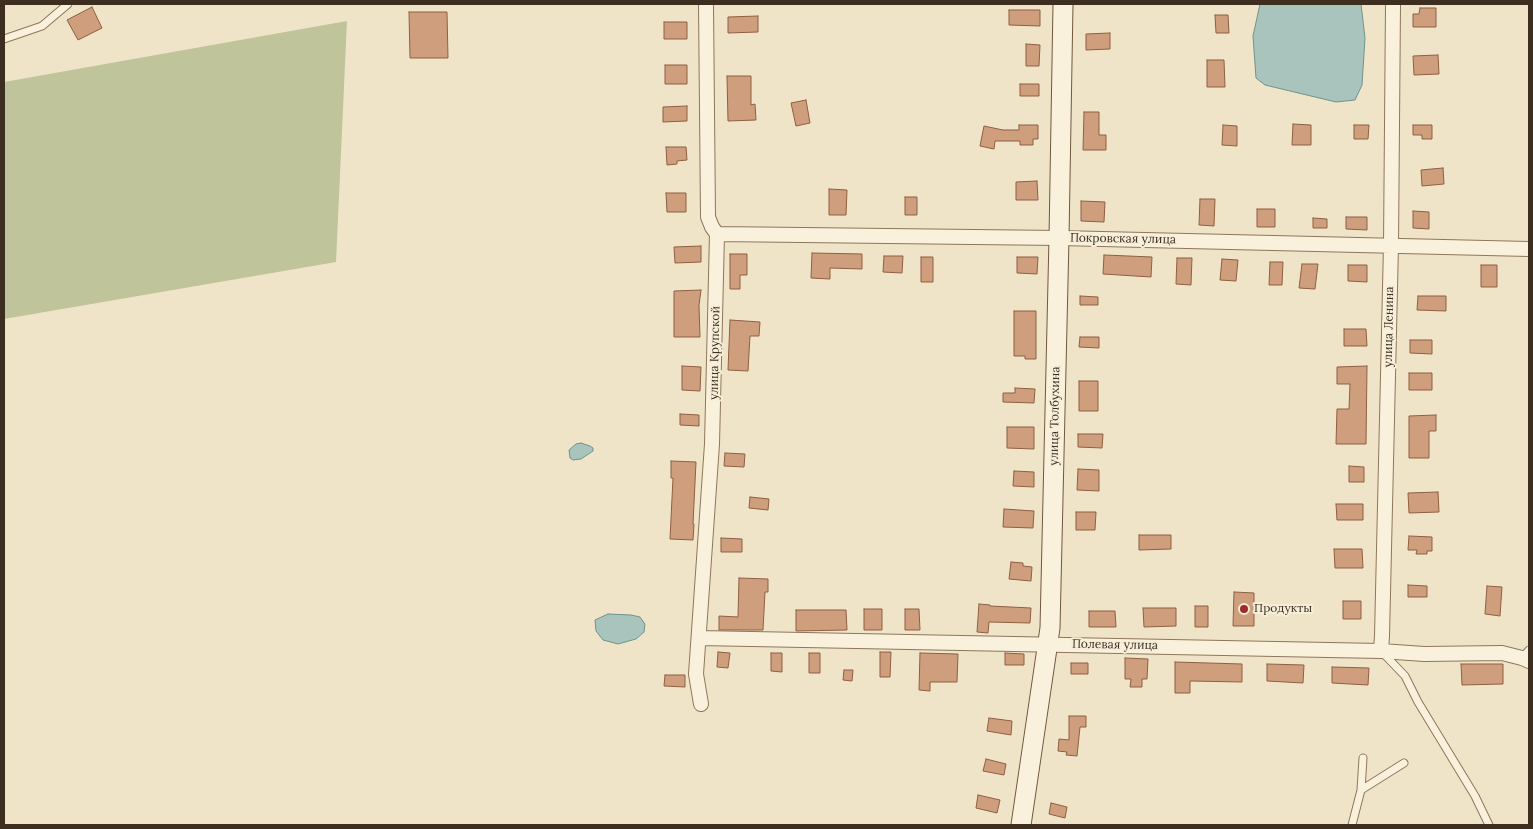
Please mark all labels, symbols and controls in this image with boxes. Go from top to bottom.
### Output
street label: Покровская улица [1070,231,1176,247]
street label: улица Ленина [1381,286,1397,368]
street label: улица Крупской [707,306,723,400]
street label: улица Толбухина [1047,366,1063,466]
place label: Продукты [1254,602,1312,616]
marker: Продукты [1238,603,1250,615]
street label: Полевая улица [1072,637,1158,653]

